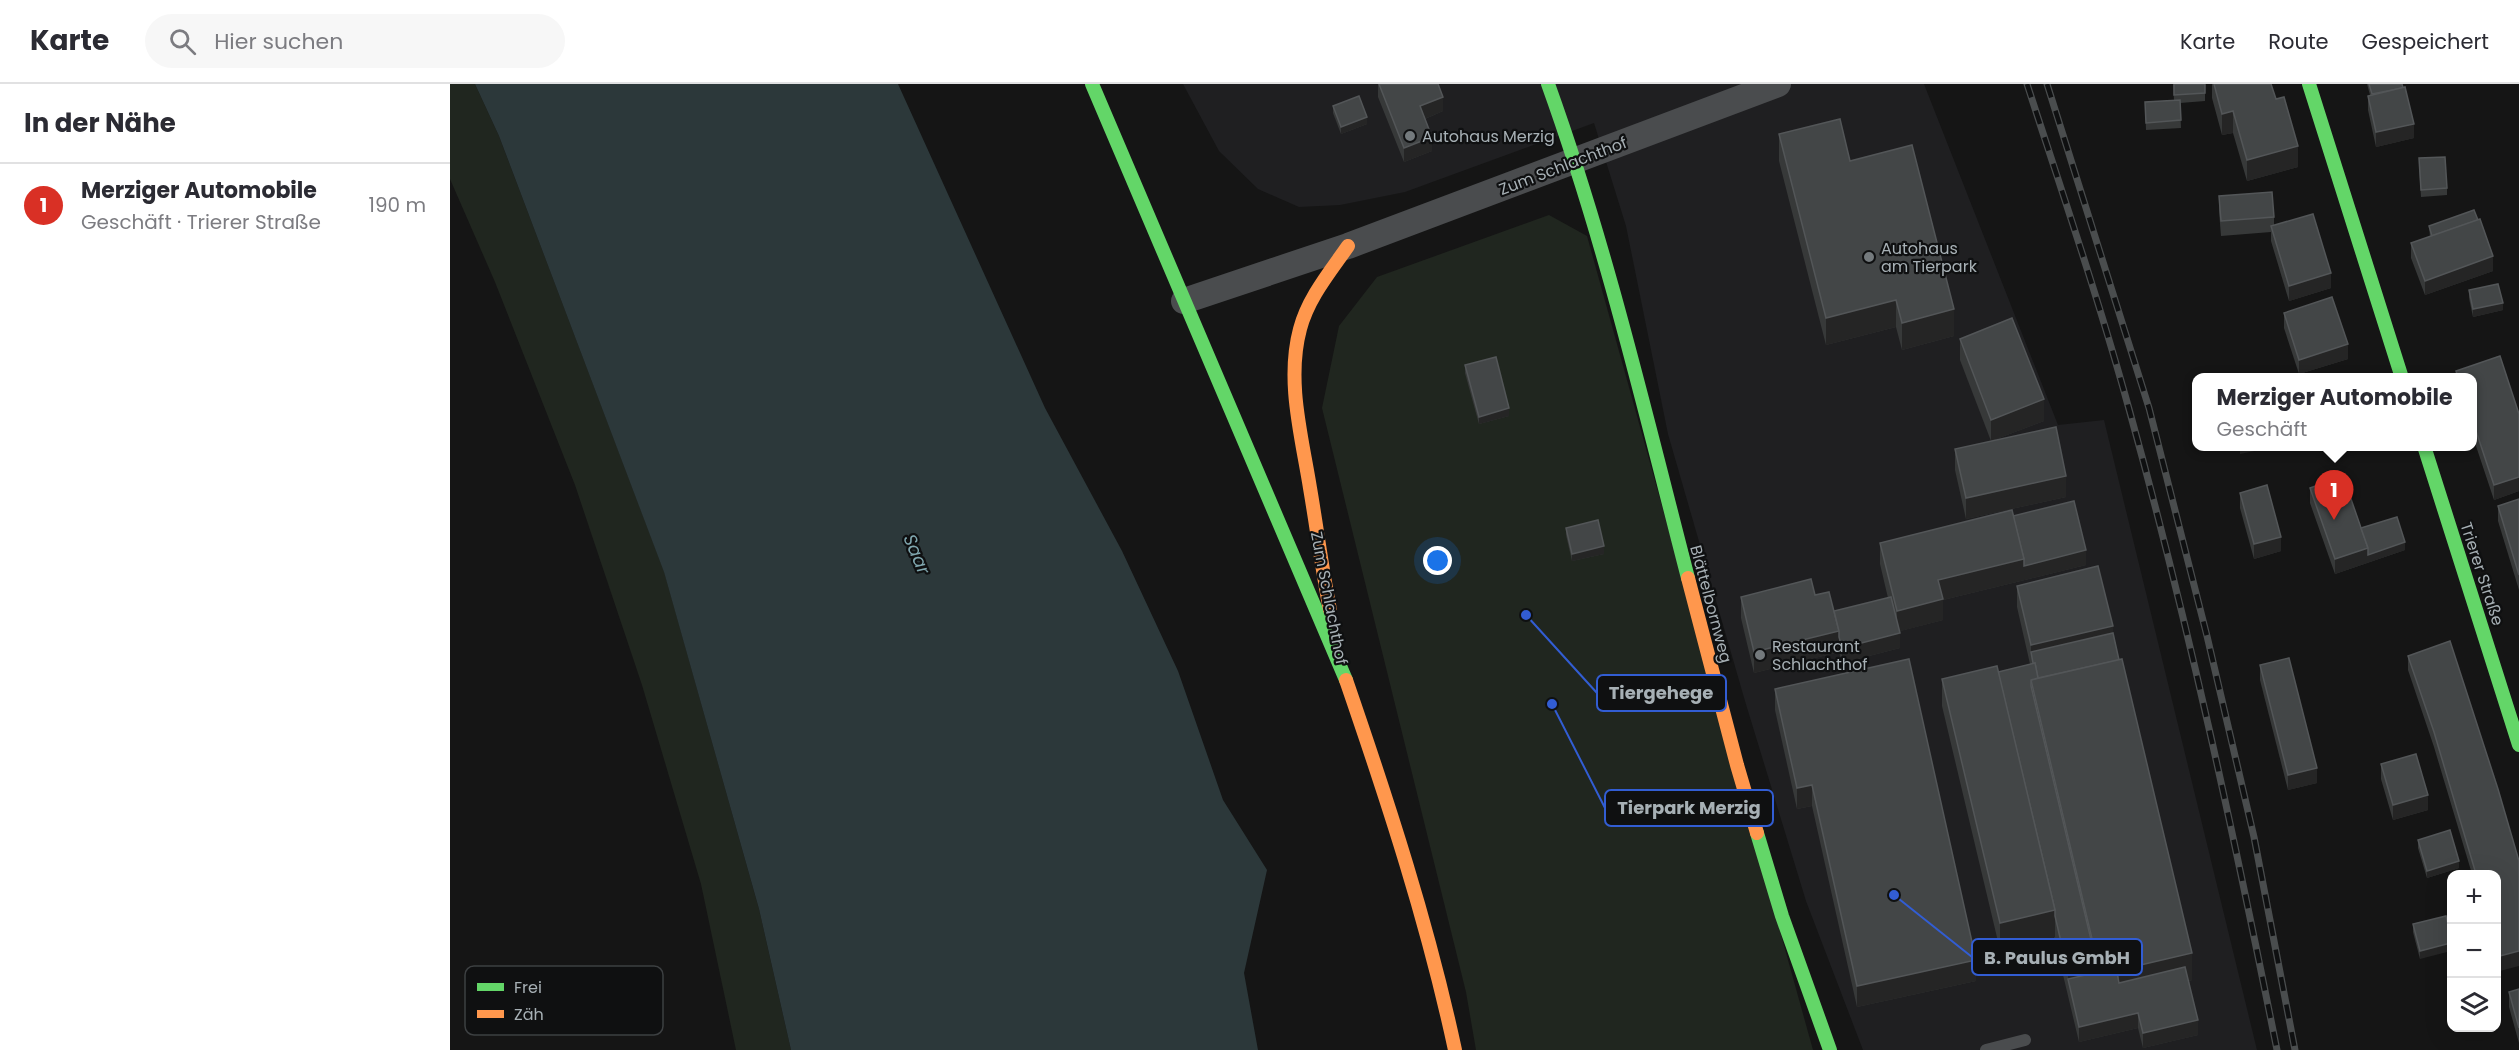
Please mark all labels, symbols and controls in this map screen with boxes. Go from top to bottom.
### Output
search box [145,14,565,68]
text: Karte [30,21,109,60]
icon: search [166,25,199,58]
text: Hier suchen [214,26,343,57]
text: Karte [2180,27,2235,56]
text: Route [2268,27,2329,56]
text: Gespeichert [2362,27,2489,56]
text: In der Nähe [24,105,176,141]
place label: Autohaus Merzig [1422,125,1555,148]
marker: Autohaus Merzig [1403,129,1417,143]
street label: Zum Schlachthof [1496,131,1630,201]
text: Merziger Automobile [81,175,317,206]
text: 1 [40,191,47,219]
text: 190 m [369,191,426,219]
text: Geschäft · Trierer Straße [81,208,321,236]
place label: Autohaus am Tierpark [1881,237,1978,278]
marker: Autohaus am Tierpark [1862,250,1876,264]
popup [2192,373,2477,451]
text: Merziger Automobile [2217,382,2452,413]
text: Geschäft [2217,415,2307,443]
pin: 1 [2314,470,2354,520]
street label: Trierer Straße [2454,519,2510,629]
street label: Zum Schlachthof [1305,529,1353,667]
water label: Saar [897,530,937,579]
street label: Blättelbornweg [1684,542,1738,666]
your location [1423,546,1452,575]
place label: Restaurant Schlachthof [1772,635,1868,676]
marker: Restaurant Schlachthof [1753,648,1767,662]
callout: Tiergehege [1597,675,1726,711]
text: Tiergehege [1609,680,1713,705]
callout: Tierpark Merzig [1605,790,1773,826]
text: Tierpark Merzig [1617,795,1761,820]
map controls [2447,870,2501,1032]
button: + [2447,870,2501,924]
button: − [2447,924,2501,978]
callout: B. Paulus GmbH [1972,939,2142,975]
text: B. Paulus GmbH [1984,945,2130,970]
legend [465,966,663,1035]
text: Frei [514,976,542,999]
button: layers [2447,978,2501,1032]
text: Zäh [514,1003,544,1026]

